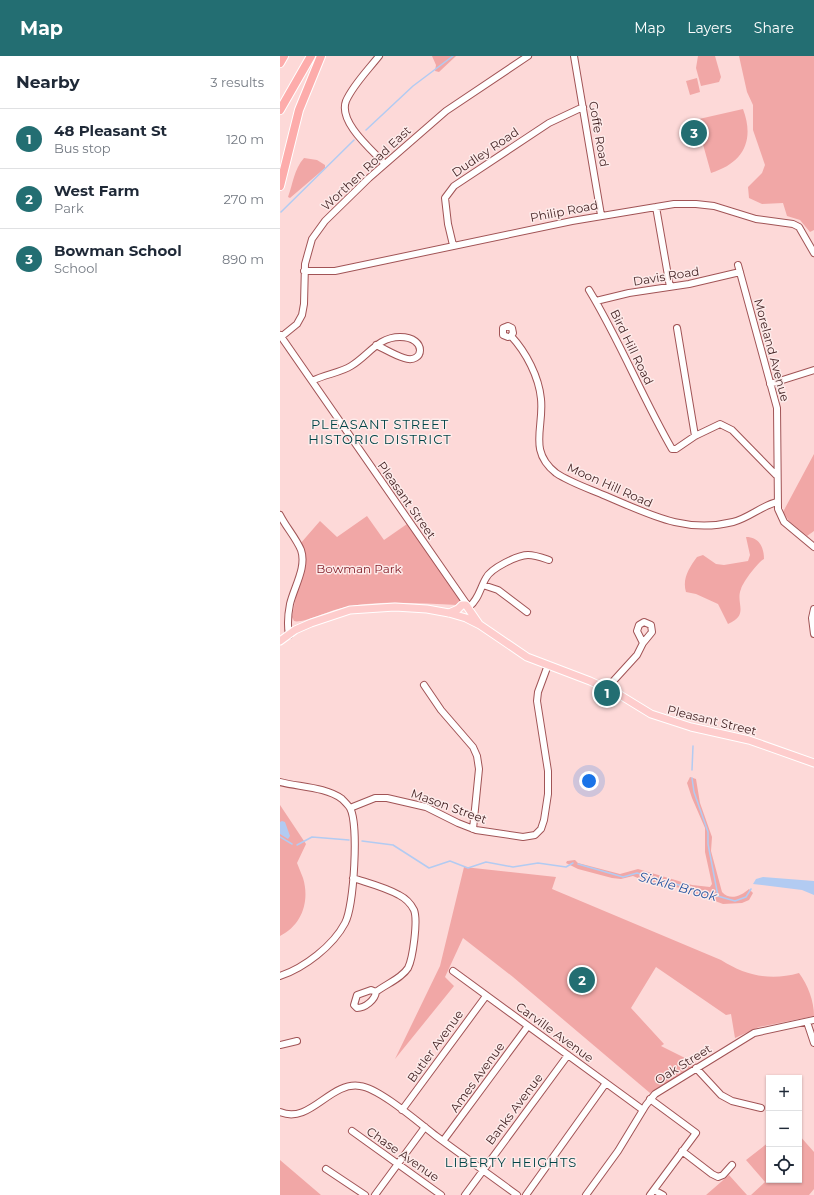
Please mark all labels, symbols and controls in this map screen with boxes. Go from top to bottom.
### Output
text: Map [20,17,63,40]
text: Map [634,19,665,37]
text: Layers [687,19,732,37]
text: Share [754,19,794,37]
text: Nearby [16,72,80,92]
text: 3 results [210,74,264,90]
street label: Goffe Road [586,100,612,168]
pin: 3 [681,118,707,148]
text: 48 Pleasant St [54,121,167,140]
street label: Worthen Road East [318,123,414,213]
street label: Dudley Road [449,124,521,180]
text: 1 [26,131,32,147]
text: 120 m [226,131,264,147]
text: Bus stop [54,140,111,156]
text: West Farm [54,181,140,200]
text: 2 [25,191,33,207]
text: 270 m [223,191,264,207]
street label: Philip Road [529,197,599,225]
text: Park [54,200,84,216]
text: Bowman School [54,241,182,260]
text: 3 [25,251,33,267]
text: 890 m [222,251,264,267]
text: School [54,260,98,276]
street label: Davis Road [632,263,700,289]
street label: Moreland Avenue [751,297,793,403]
street label: Bird Hill Road [607,307,657,387]
district label: PLEASANT STREET HISTORIC DISTRICT [308,416,452,447]
street label: Pleasant Street [375,458,439,542]
street label: Moon Hill Road [565,459,655,511]
park label: Bowman Park [316,561,403,576]
pin: 1 [594,678,620,708]
street label: Pleasant Street [666,702,758,738]
your location [579,771,599,791]
street label: Mason Street [409,785,489,827]
water label: Sickle Brook [637,868,720,904]
pin: 2 [569,965,595,995]
street label: Carville Avenue [513,999,597,1065]
street label: Butler Avenue [404,1007,466,1085]
street label: Ames Avenue [447,1039,507,1115]
street label: Oak Street [652,1041,714,1087]
street label: Banks Avenue [482,1070,546,1148]
map controls [766,1075,802,1183]
button: + [766,1075,802,1111]
button: − [766,1111,802,1147]
street label: Chase Avenue [364,1123,442,1185]
button: locate [766,1147,802,1183]
district label: LIBERTY HEIGHTS [445,1154,577,1170]

